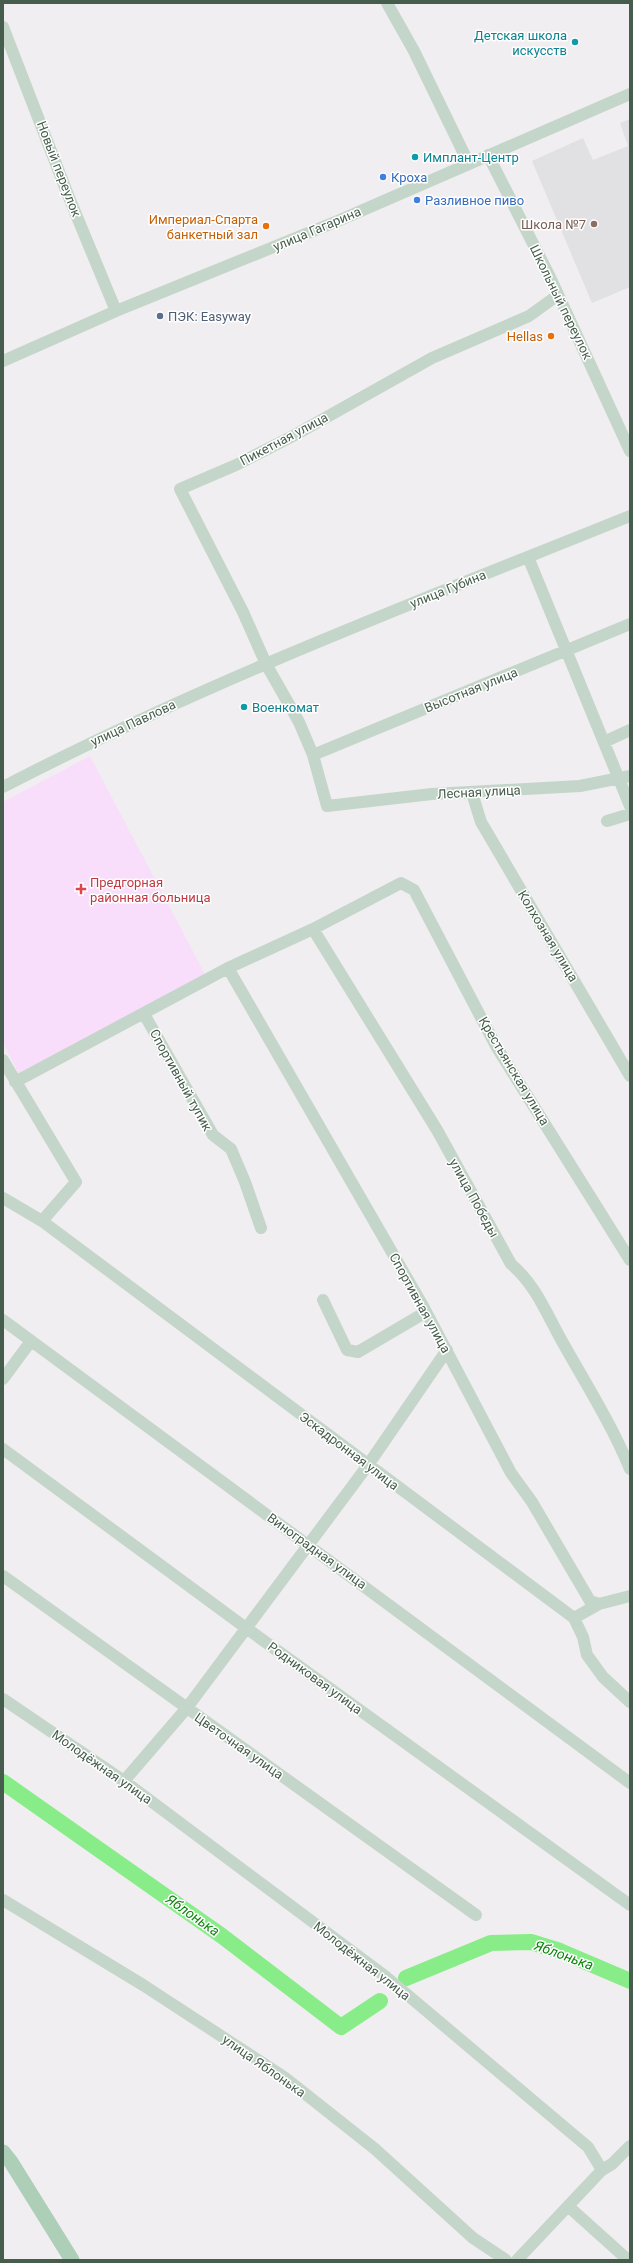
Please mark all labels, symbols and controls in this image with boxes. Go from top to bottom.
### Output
place label: Детская школа искусств [474,28,567,58]
marker: Детская школа искусств [570,37,580,47]
street label: Новый переулок [34,119,84,219]
place label: Имплант-Центр [423,150,519,165]
marker: Имплант-Центр [410,152,420,162]
place label: Кроха [391,170,427,185]
marker: Кроха [378,172,388,182]
place label: Разливное пиво [425,193,524,208]
marker: Разливное пиво [412,195,422,205]
street label: улица Гагарина [271,204,363,254]
place label: Империал-Спарта банкетный зал [149,212,258,242]
place label: Школа №7 [521,217,586,232]
marker: Школа №7 [589,219,599,229]
marker: Империал-Спарта банкетный зал [261,221,271,231]
street label: Школьный переулок [527,242,595,362]
place label: ПЭК: Easyway [168,309,251,324]
marker: ПЭК: Easyway [155,311,165,321]
place label: Hellas [507,329,543,344]
marker: Hellas [546,331,556,341]
street label: Пикетная улица [237,410,331,468]
street label: улица Губина [408,567,488,611]
street label: Высотная улица [422,664,520,716]
street label: улица Павлова [88,697,178,749]
place label: Военкомат [252,700,319,715]
marker: Военкомат [239,702,249,712]
street label: Лесная улица [437,782,521,802]
place label: Предгорная районная больница [90,875,211,905]
marker: Предгорная районная больница [75,883,87,895]
street label: Колхозная улица [515,888,581,984]
street label: Крестьянская улица [476,1014,552,1128]
street label: Спортивный тупик [147,1026,215,1134]
street label: улица Победы [446,1156,502,1240]
street label: Спортивная улица [386,1250,454,1356]
street label: Эскадронная улица [296,1409,402,1493]
street label: Виноградная улица [265,1510,369,1592]
street label: Родниковая улица [265,1639,365,1717]
street label: Цветочная улица [192,1710,286,1782]
street label: Молодёжная улица [49,1727,155,1807]
water label: Яблонька [162,1890,223,1939]
street label: Молодёжная улица [311,1919,413,2003]
water label: Яблонька [531,1937,596,1973]
street label: улица Яблонька [220,2032,308,2100]

